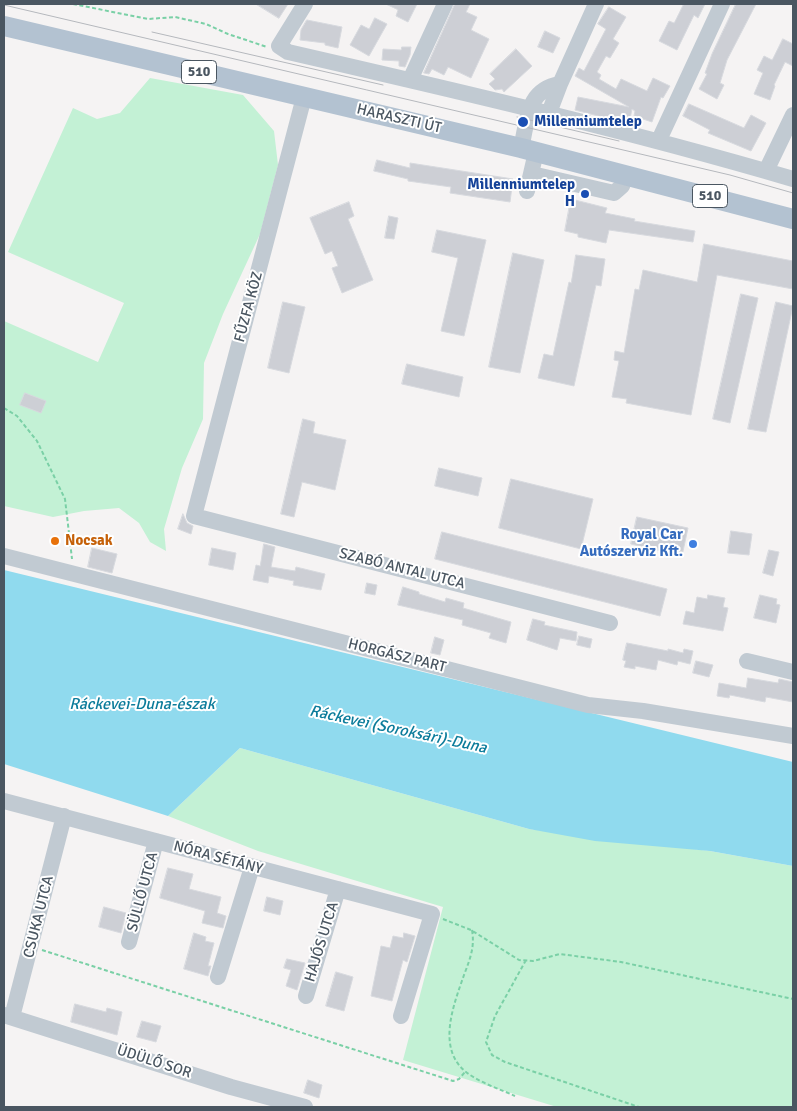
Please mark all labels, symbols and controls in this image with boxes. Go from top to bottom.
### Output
road number: 510 [182,61,216,84]
street label: HARASZTI ÚT [355,101,443,137]
place label: Millenniumtelep [534,113,642,131]
marker: Millenniumtelep [516,115,530,129]
place label: Millenniumtelep H [467,176,575,211]
road number: 510 [692,185,728,208]
marker: Millenniumtelep H [579,188,591,200]
street label: FŰZFA KÖZ [231,270,267,344]
place label: Royal Car Autószerviz Kft. [580,526,683,561]
place label: Nocsak [65,532,113,550]
marker: Nocsak [49,535,61,547]
marker: Royal Car Autószerviz Kft. [687,538,699,550]
street label: SZABÓ ANTAL UTCA [337,545,467,593]
street label: HORGÁSZ PART [346,635,448,677]
water label: Ráckevei-Duna-észak [69,695,215,715]
water label: Ráckevei (Soroksári)-Duna [308,702,488,758]
street label: NÓRA SÉTÁNY [171,837,265,879]
street label: SÜLLŐ UTCA [124,850,162,934]
street label: CSUKA UTCA [20,874,58,960]
street label: HAJÓS UTCA [301,900,343,984]
street label: ÜDÜLŐ SOR [114,1041,194,1083]

